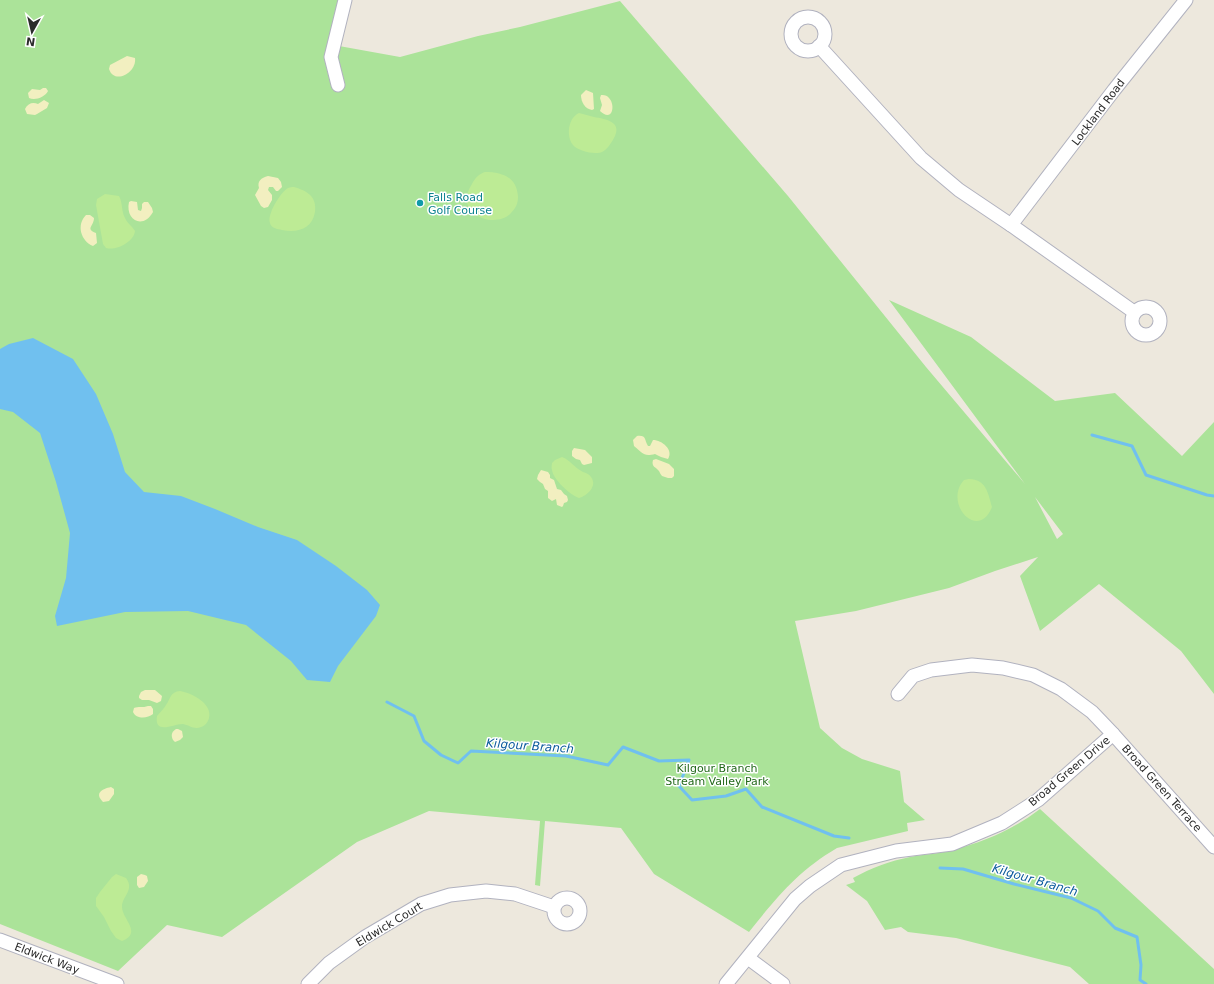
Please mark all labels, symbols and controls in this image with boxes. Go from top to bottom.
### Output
north arrow [12,12,52,52]
text: N [25,34,36,48]
street label: Lockland Road [1069,76,1128,148]
place label: Falls Road Golf Course [428,191,492,217]
marker: Falls Road Golf Course [415,198,425,208]
street label: Broad Green Drive [1026,734,1113,809]
water label: Kilgour Branch [486,736,574,756]
street label: Broad Green Terrace [1119,742,1204,835]
park label: Kilgour Branch Stream Valley Park [665,762,769,788]
water label: Kilgour Branch [991,861,1079,899]
street label: Eldwick Court [354,899,425,949]
street label: Eldwick Way [13,940,82,977]

